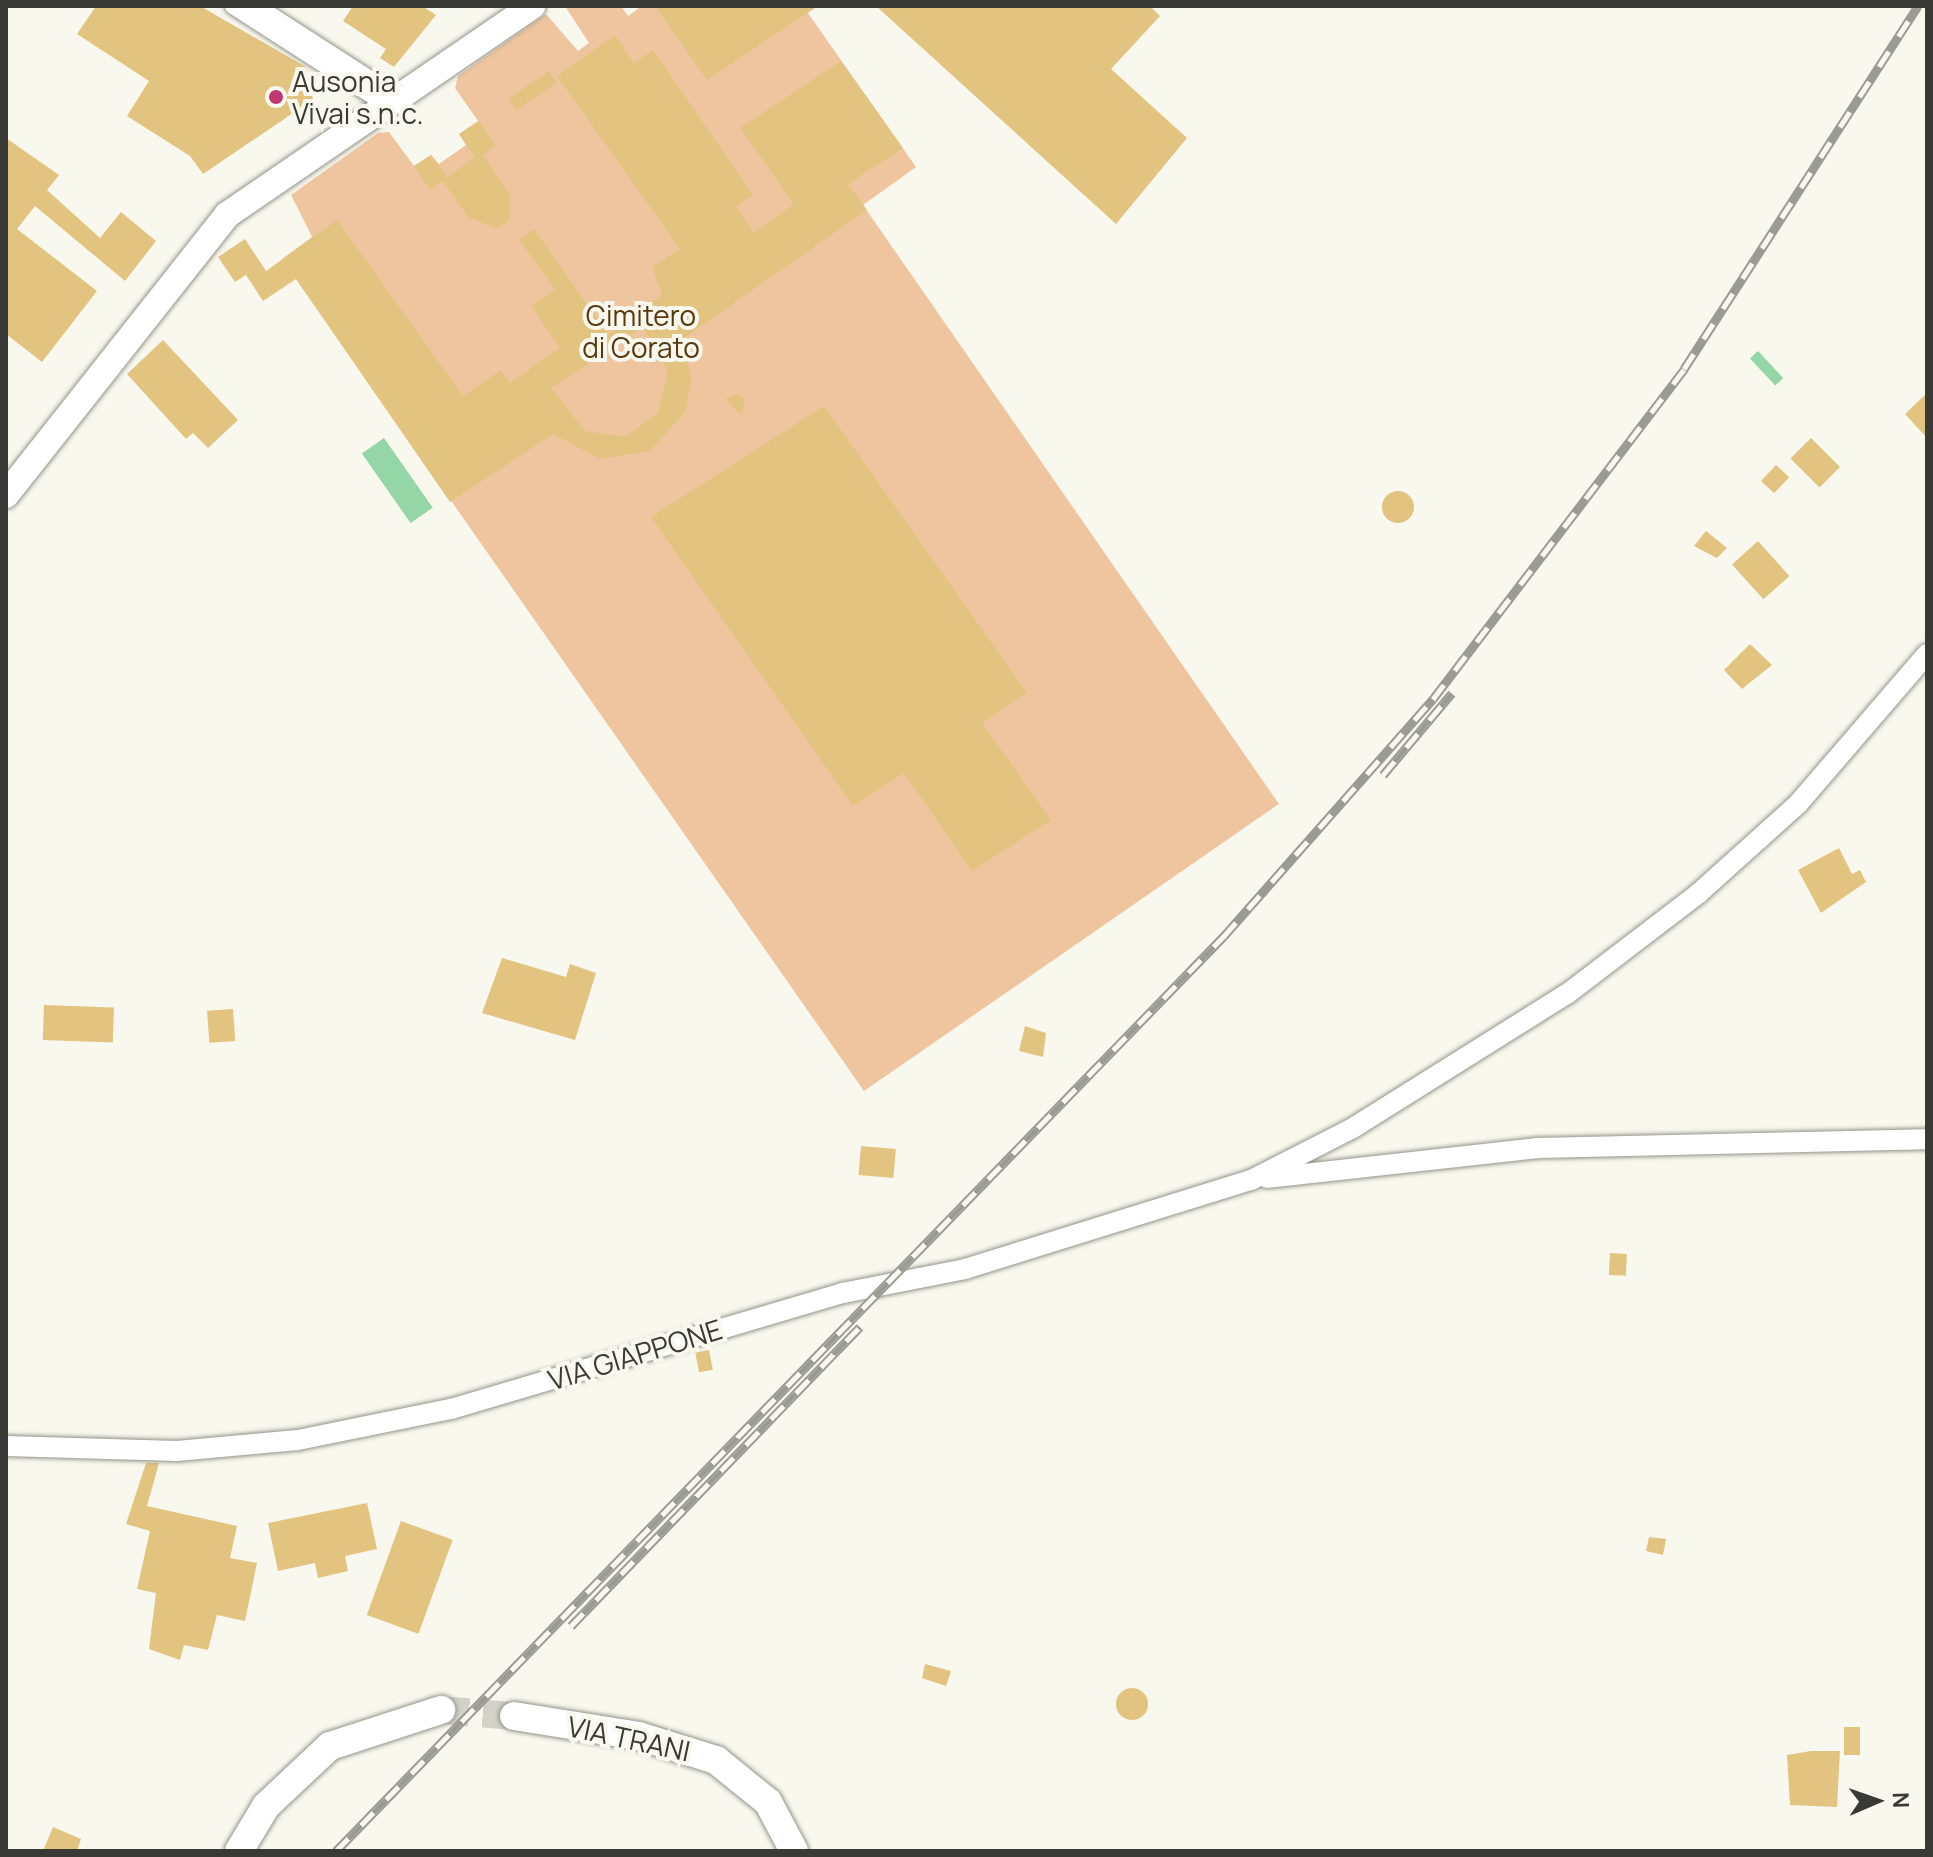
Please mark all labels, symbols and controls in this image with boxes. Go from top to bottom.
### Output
place label: Ausonia Vivai s.n.c. [292,64,424,130]
marker: Ausonia Vivai s.n.c. [267,88,285,106]
park label: Cimitero di Corato [582,298,700,364]
street label: VIA GIAPPONE [544,1312,726,1396]
street label: VIA TRANI [565,1709,693,1767]
north arrow [1837,1761,1917,1841]
text: N [1886,1792,1916,1809]

